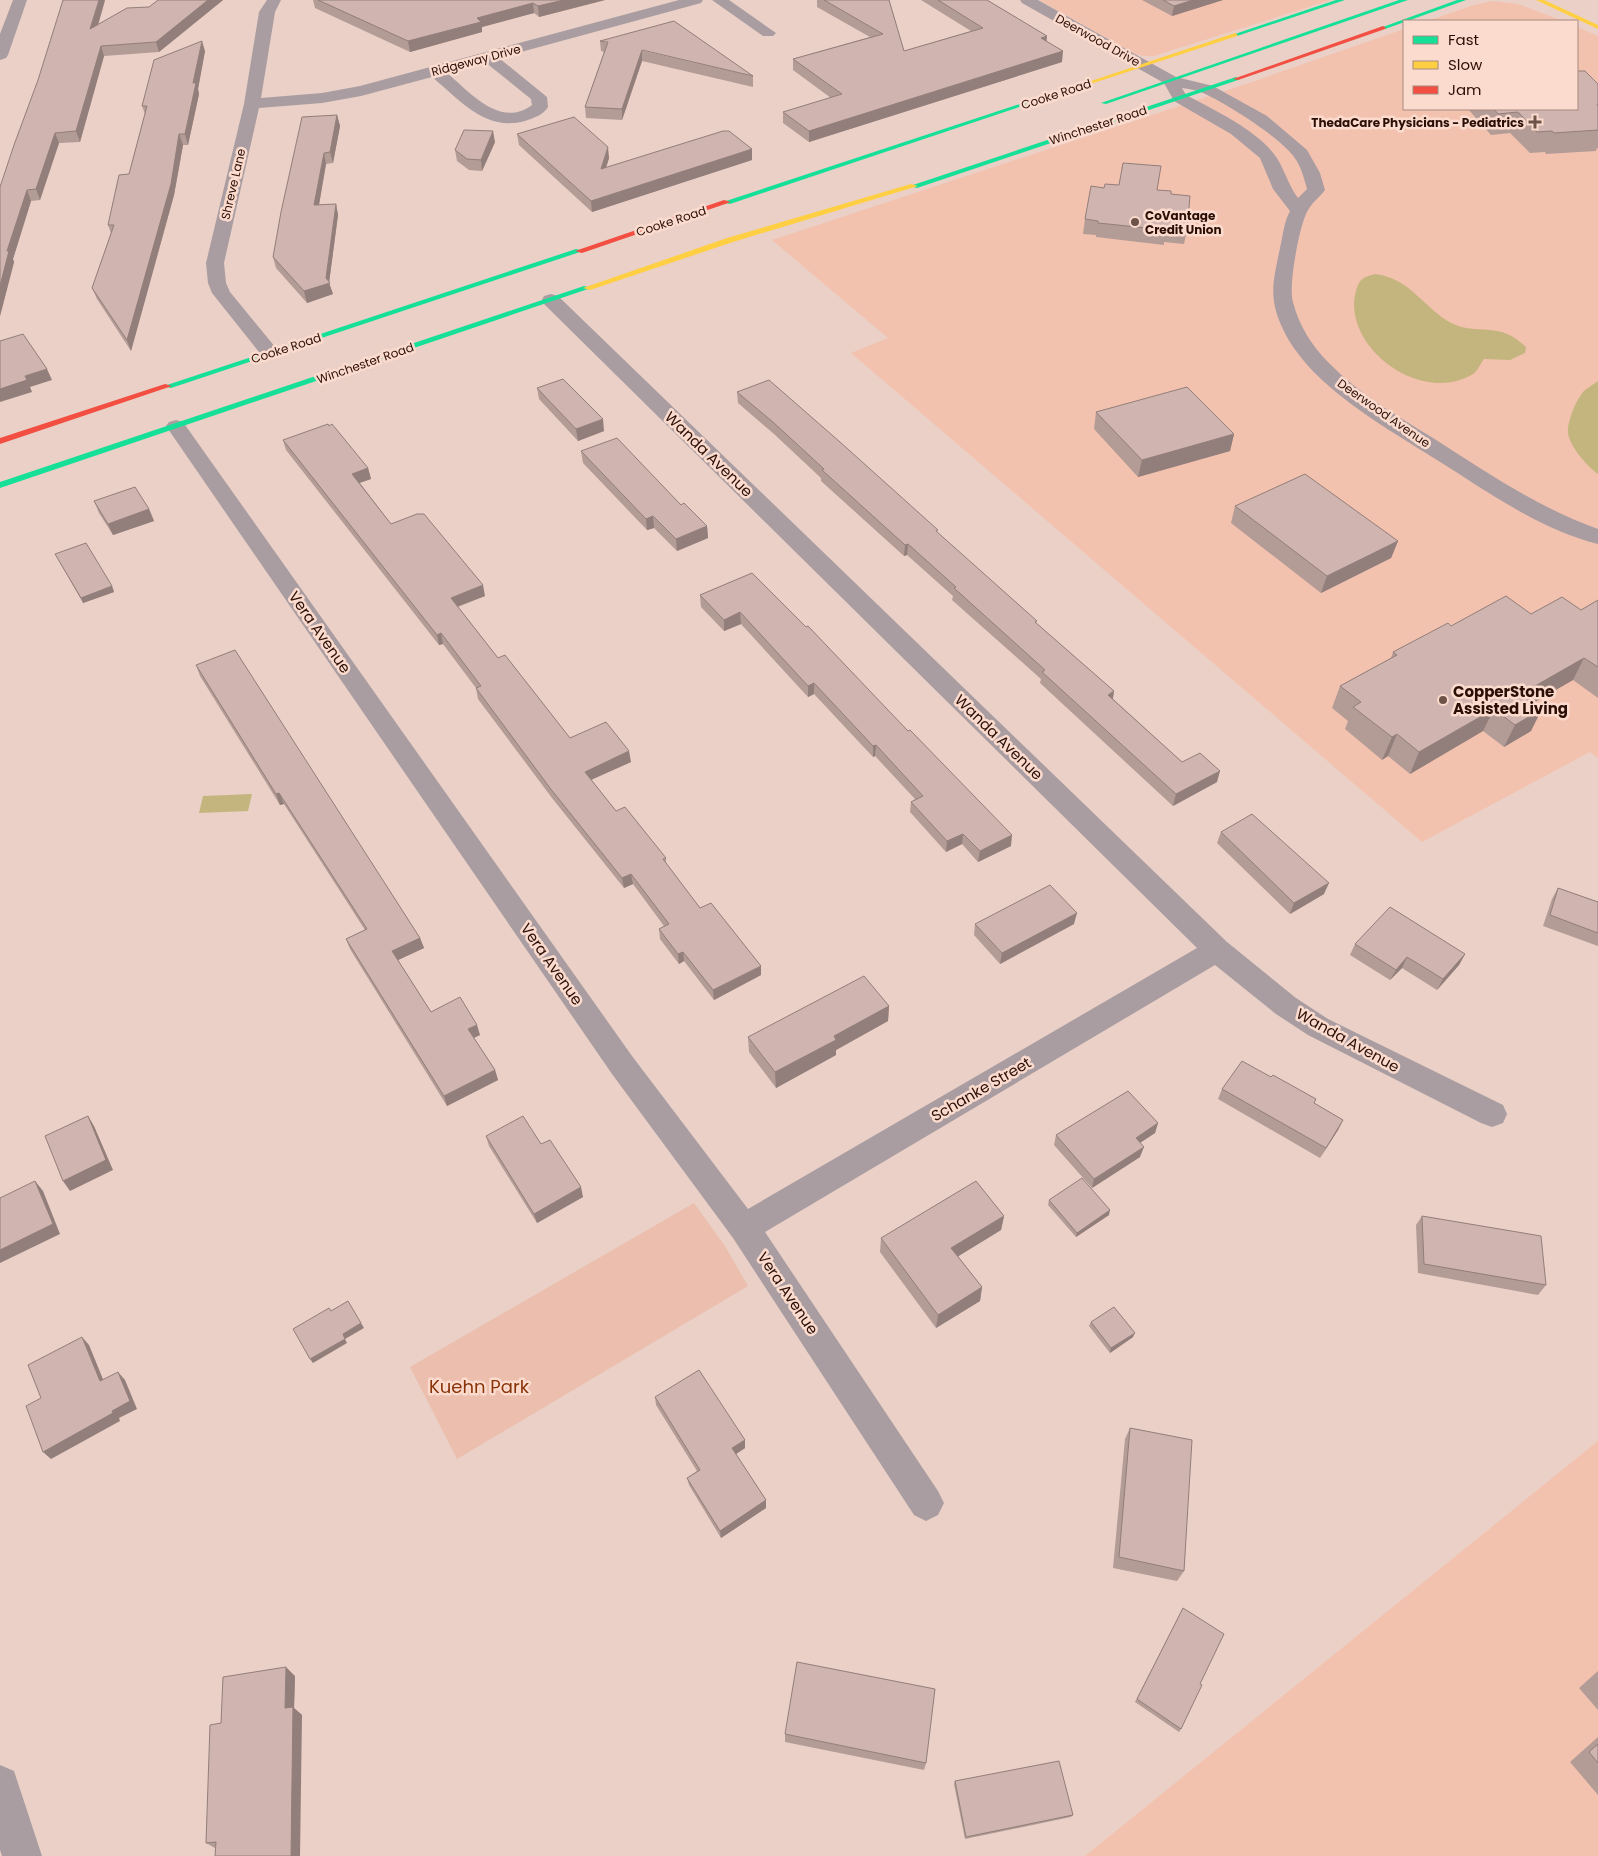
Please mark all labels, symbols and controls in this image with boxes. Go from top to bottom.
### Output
street label: Deerwood Drive [1053,10,1143,70]
legend [1403,20,1578,110]
text: Fast [1448,29,1479,50]
street label: Ridgeway Drive [429,40,523,80]
text: Slow [1448,54,1483,75]
street label: Cooke Road [1019,75,1093,113]
text: Jam [1448,79,1482,100]
street label: Winchester Road [1047,101,1149,149]
place label: ThedaCare Physicians - Pediatrics [1311,114,1524,131]
marker: ThedaCare Physicians - Pediatrics [1528,115,1542,129]
street label: Shreve Lane [217,147,249,221]
street label: Cooke Road [634,202,708,240]
place label: CoVantage Credit Union [1145,207,1222,238]
marker: CoVantage Credit Union [1129,216,1141,228]
street label: Cooke Road [249,329,323,367]
street label: Winchester Road [314,338,416,388]
street label: Deerwood Avenue [1334,375,1434,451]
street label: Wanda Avenue [660,407,758,501]
street label: Vera Avenue [284,587,356,677]
place label: CopperStone Assisted Living [1453,681,1568,719]
street label: Wanda Avenue [950,690,1048,784]
marker: CopperStone Assisted Living [1437,694,1449,706]
street label: Vera Avenue [516,919,588,1009]
street label: Wanda Avenue [1293,1003,1403,1077]
street label: Schanke Street [927,1052,1035,1126]
street label: Vera Avenue [753,1248,823,1338]
park label: Kuehn Park [429,1374,530,1399]

